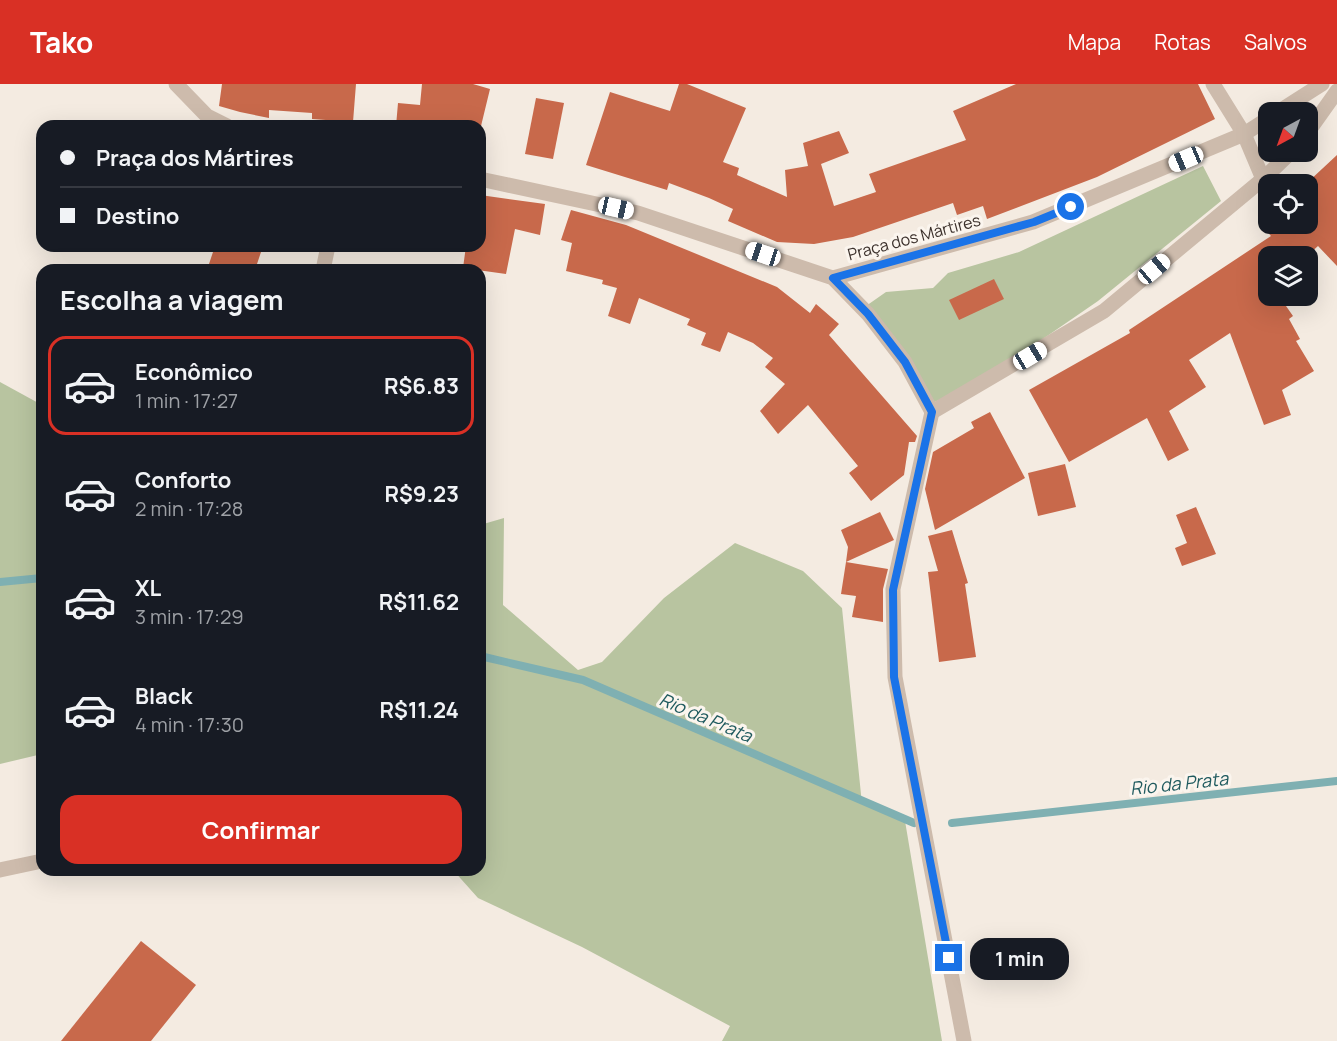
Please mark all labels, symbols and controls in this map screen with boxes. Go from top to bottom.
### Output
text: Tako [30,23,93,61]
text: Mapa [1068,28,1121,56]
text: Rotas [1154,28,1211,56]
text: Salvos [1244,28,1307,56]
north arrow [1258,102,1318,162]
map controls [1258,102,1318,306]
text: Praça dos Mártires [96,143,294,173]
car [1166,144,1206,174]
button: locate [1258,174,1318,234]
route start [1057,193,1084,220]
car [596,195,636,221]
text: Destino [96,201,179,231]
street label: Praça dos Mártires [845,209,983,265]
car [743,240,783,268]
button: layers [1258,246,1318,306]
car [1134,251,1174,287]
text: Escolha a viagem [60,281,283,318]
car [1010,339,1050,373]
text: Econômico [135,357,253,387]
icon: car [63,359,117,413]
text: R$6.83 [384,371,459,401]
text: 1 min · 17:27 [135,387,238,414]
text: Conforto [135,465,231,495]
icon: car [63,467,117,521]
text: R$9.23 [385,479,459,509]
text: 2 min · 17:28 [135,495,243,522]
text: XL [135,573,161,603]
icon: car [63,575,117,629]
text: R$11.62 [379,587,459,617]
text: 3 min · 17:29 [135,603,244,630]
text: Black [135,681,192,711]
icon: car [63,683,117,737]
water label: Rio da Prata [656,687,757,748]
text: R$11.24 [380,695,459,725]
text: 4 min · 17:30 [135,711,244,738]
water label: Rio da Prata [1129,766,1230,800]
button: Confirmar [60,795,462,864]
callout: 1 min [970,937,1069,979]
route end [935,944,962,971]
text: 1 min [995,945,1044,972]

